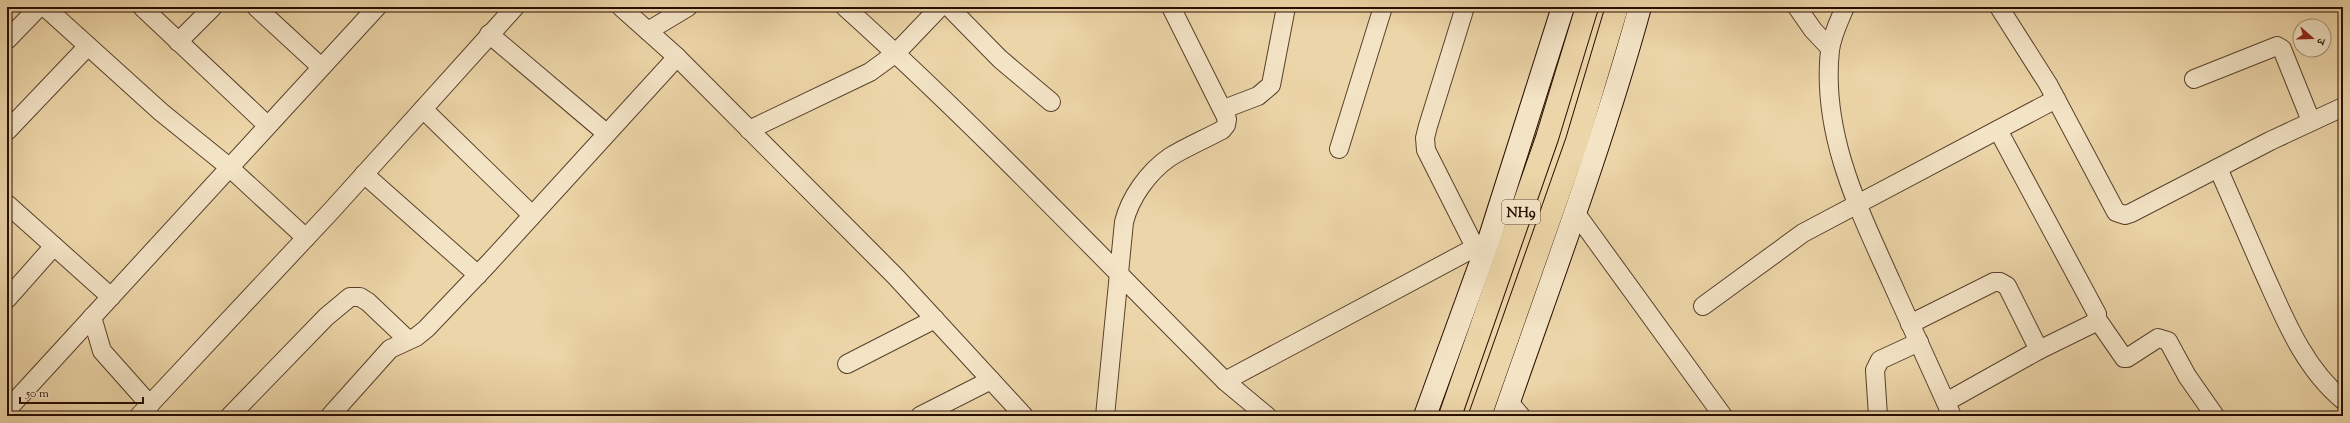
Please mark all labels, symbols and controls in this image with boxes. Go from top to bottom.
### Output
north arrow [2292,18,2332,58]
text: उ [2312,35,2329,48]
road number: NH9 [1502,200,1540,224]
scale bar [20,379,143,405]
text: 50 m [25,385,49,403]

